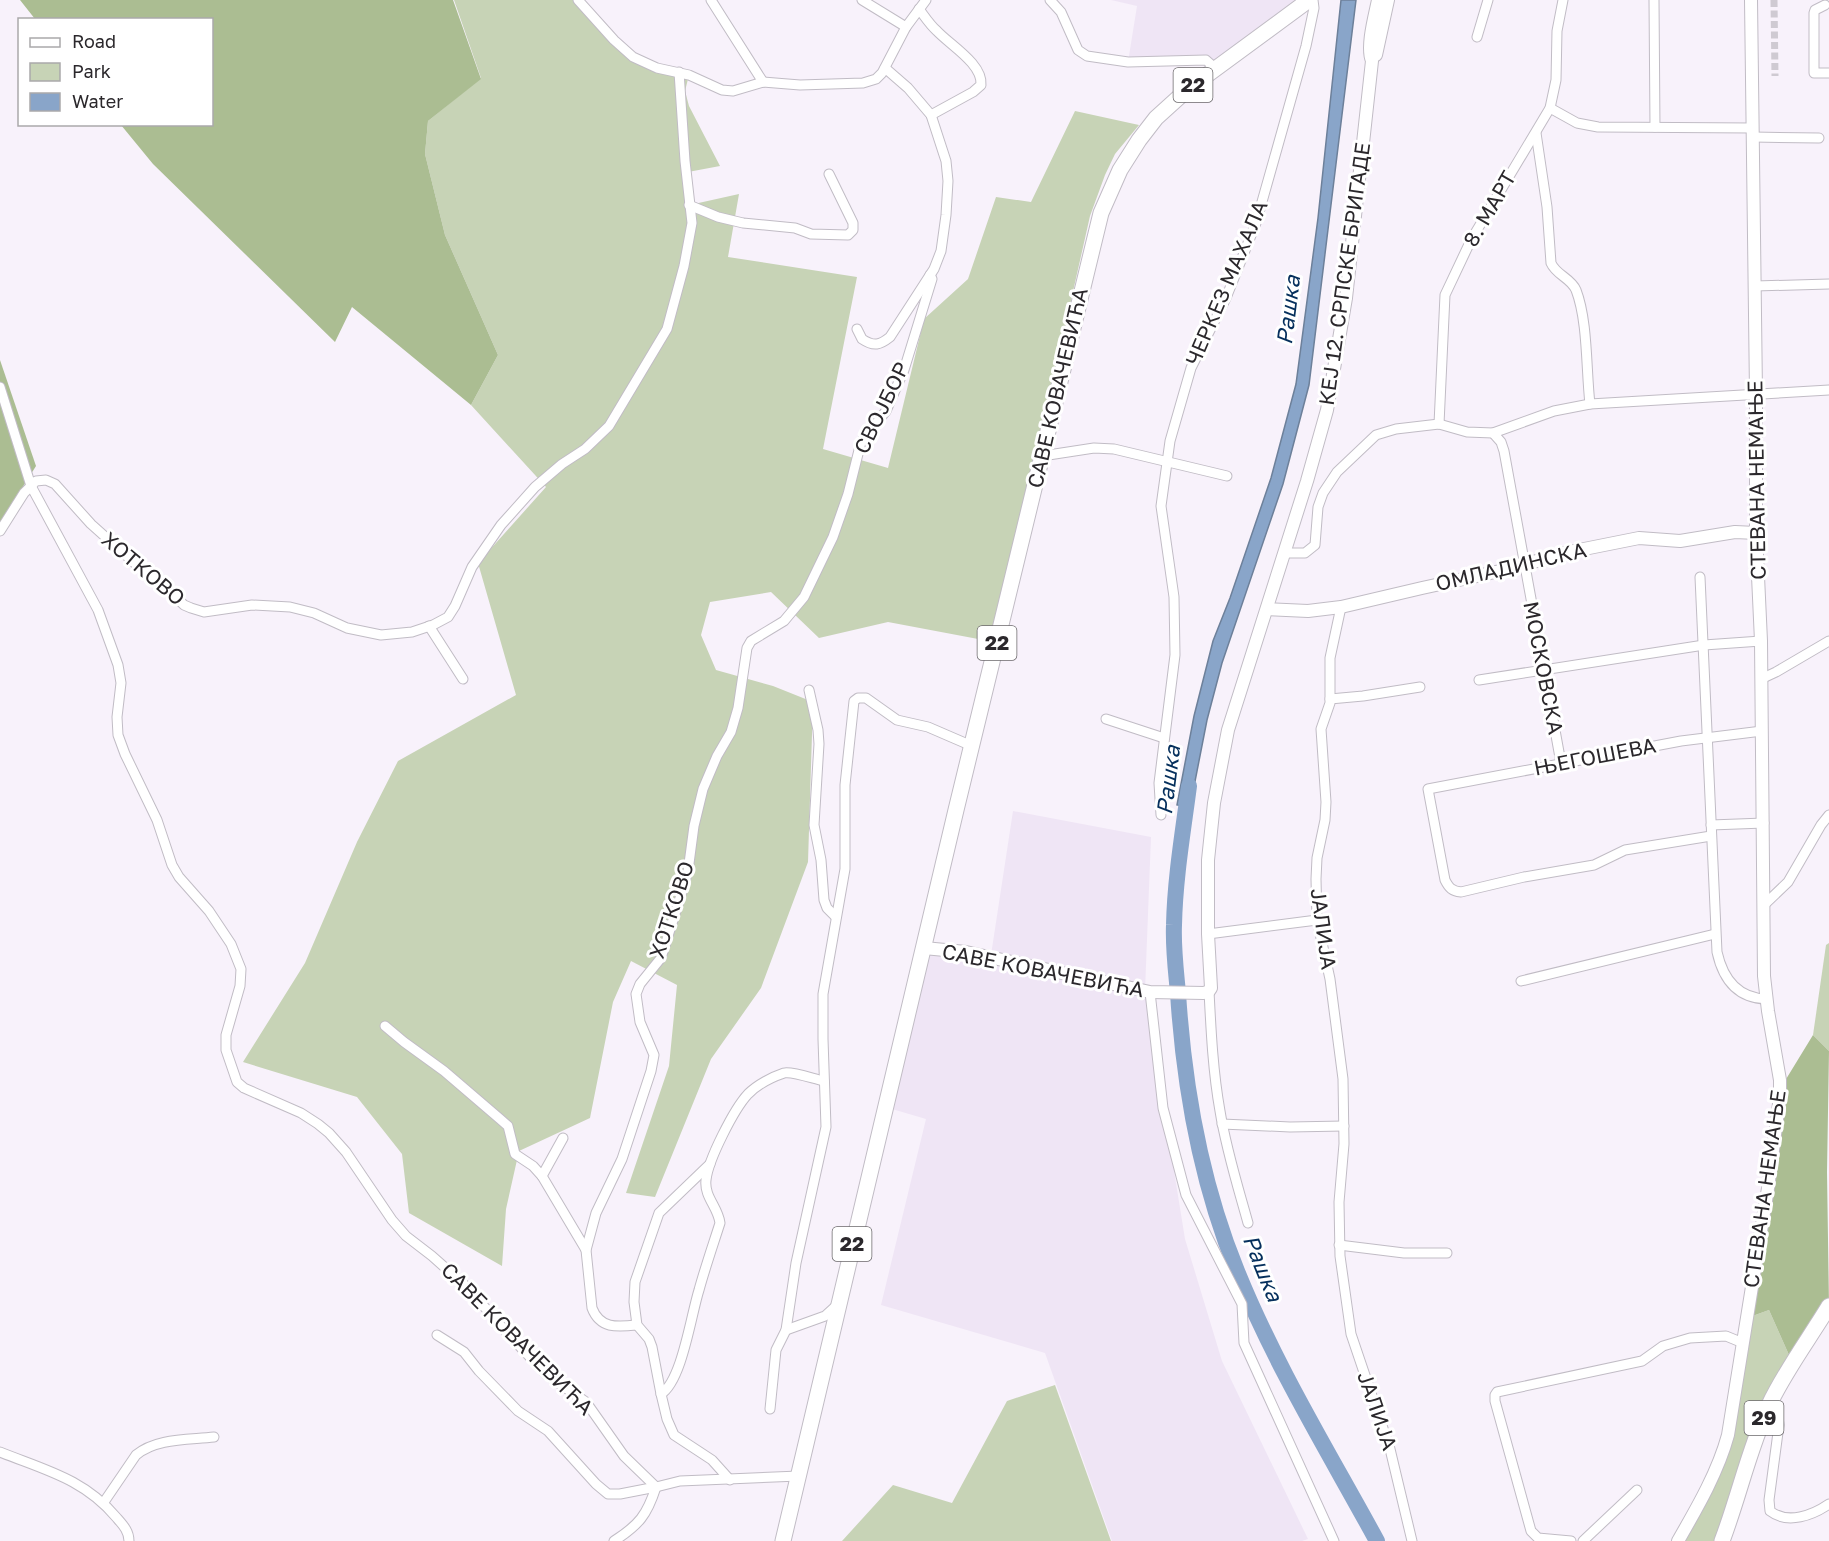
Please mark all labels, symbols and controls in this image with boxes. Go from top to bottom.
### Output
legend [18,18,213,126]
text: Road [72,30,116,52]
text: Park [72,60,111,82]
road number: 22 [1174,68,1212,102]
text: Water [72,90,123,112]
street label: КЕЈ 12. СРПСКЕ БРИГАДЕ [1313,141,1375,407]
street label: 8. МАРТ [1457,166,1521,251]
street label: ЧЕРКЕЗ МАХАЛА [1180,196,1273,369]
water label: Рашка [1270,272,1305,346]
street label: САВЕ КОВАЧЕВИЋА [1021,285,1093,491]
street label: СВОЈБОР [848,358,914,458]
street label: СТЕВАНА НЕМАЊЕ [1741,380,1771,580]
street label: ХОТКОВО [97,526,191,611]
street label: ОМЛАДИНСКА [1433,536,1589,596]
street label: МОСКОВСКА [1518,599,1570,737]
road number: 22 [978,626,1016,660]
street label: ЊЕГОШЕВА [1532,731,1658,781]
water label: Рашка [1150,742,1185,816]
street label: ХОТКОВО [643,858,699,962]
street label: ЈАЛИЈА [1305,887,1343,971]
street label: САВЕ КОВАЧЕВИЋА [940,938,1146,1002]
street label: СТЕВАНА НЕМАЊЕ [1737,1088,1791,1290]
road number: 22 [832,1227,872,1261]
water label: Рашка [1238,1231,1290,1307]
street label: САВЕ КОВАЧЕВИЋА [436,1257,599,1420]
street label: ЈАЛИЈА [1352,1368,1404,1453]
road number: 29 [1744,1401,1784,1435]

